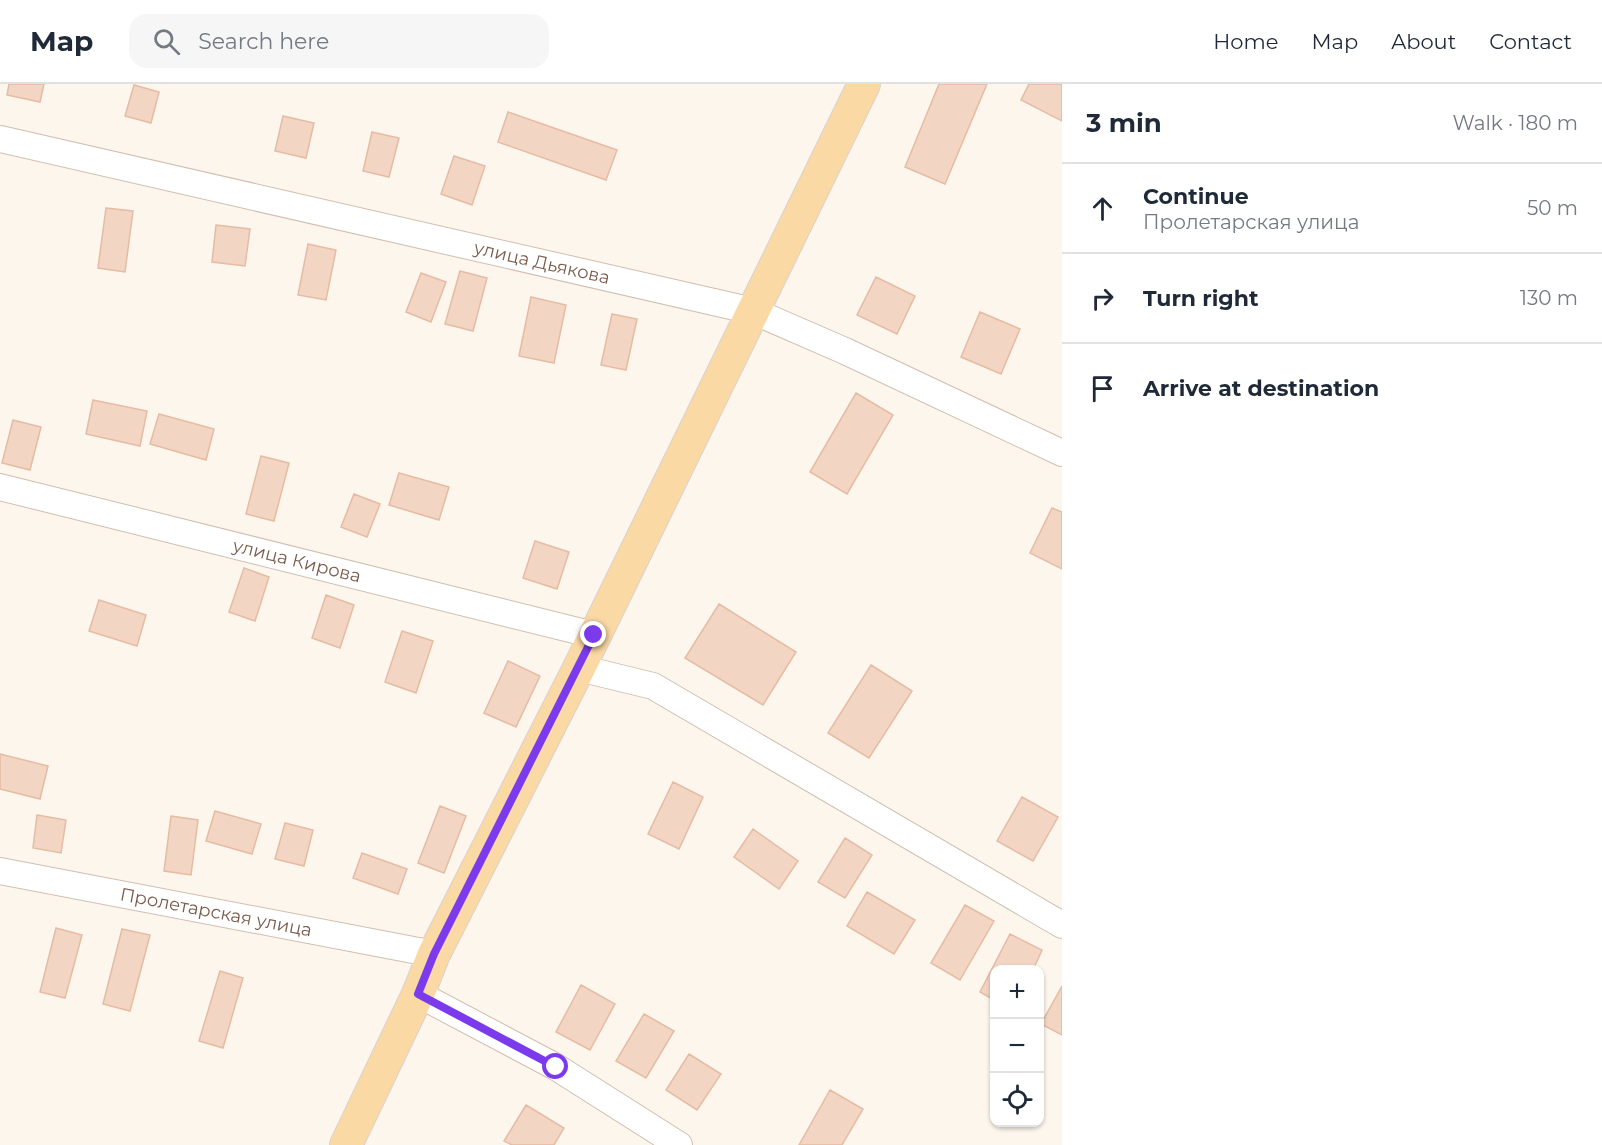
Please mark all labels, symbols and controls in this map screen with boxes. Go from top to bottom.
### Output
search box [129,14,549,68]
text: Map [30,24,93,58]
icon: search [150,25,183,58]
text: Search here [198,28,329,55]
text: Home [1213,29,1278,54]
text: Map [1311,29,1358,54]
text: About [1391,29,1456,54]
text: Contact [1489,29,1572,54]
text: 3 min [1086,107,1162,139]
text: Walk · 180 m [1453,111,1578,135]
text: Continue [1143,183,1249,210]
icon: ahead [1086,192,1119,225]
text: 50 m [1527,196,1578,220]
text: Пролетарская улица [1143,210,1359,234]
street label: улица Дьякова [471,236,612,289]
icon: right [1086,282,1119,315]
text: Turn right [1143,285,1258,312]
text: 130 m [1520,286,1578,310]
icon: arrive [1086,372,1119,405]
text: Arrive at destination [1143,375,1379,402]
street label: улица Кирова [230,534,363,587]
route end [580,621,606,647]
street label: Пролетарская улица [118,883,314,941]
map controls [990,965,1044,1127]
button: + [990,965,1044,1019]
button: − [990,1019,1044,1073]
route start [542,1053,568,1079]
button: locate [990,1073,1044,1127]

